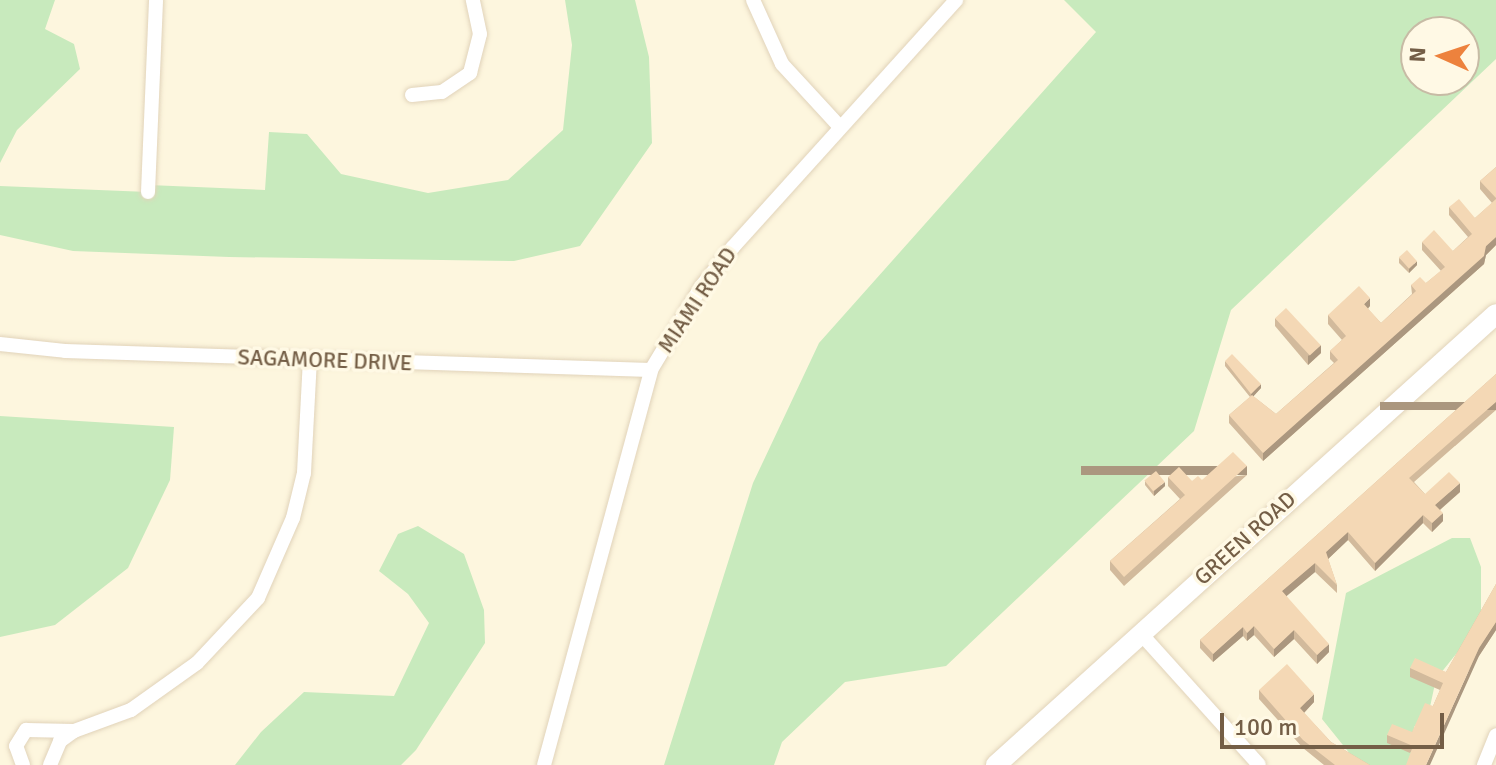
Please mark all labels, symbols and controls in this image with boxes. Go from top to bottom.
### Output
north arrow [1400,16,1480,96]
text: N [1404,46,1431,63]
street label: MIAMI ROAD [652,242,742,358]
street label: SAGAMORE DRIVE [237,344,413,376]
street label: GREEN ROAD [1189,486,1301,590]
scale bar [1224,697,1448,747]
text: 100 m [1234,712,1297,742]

